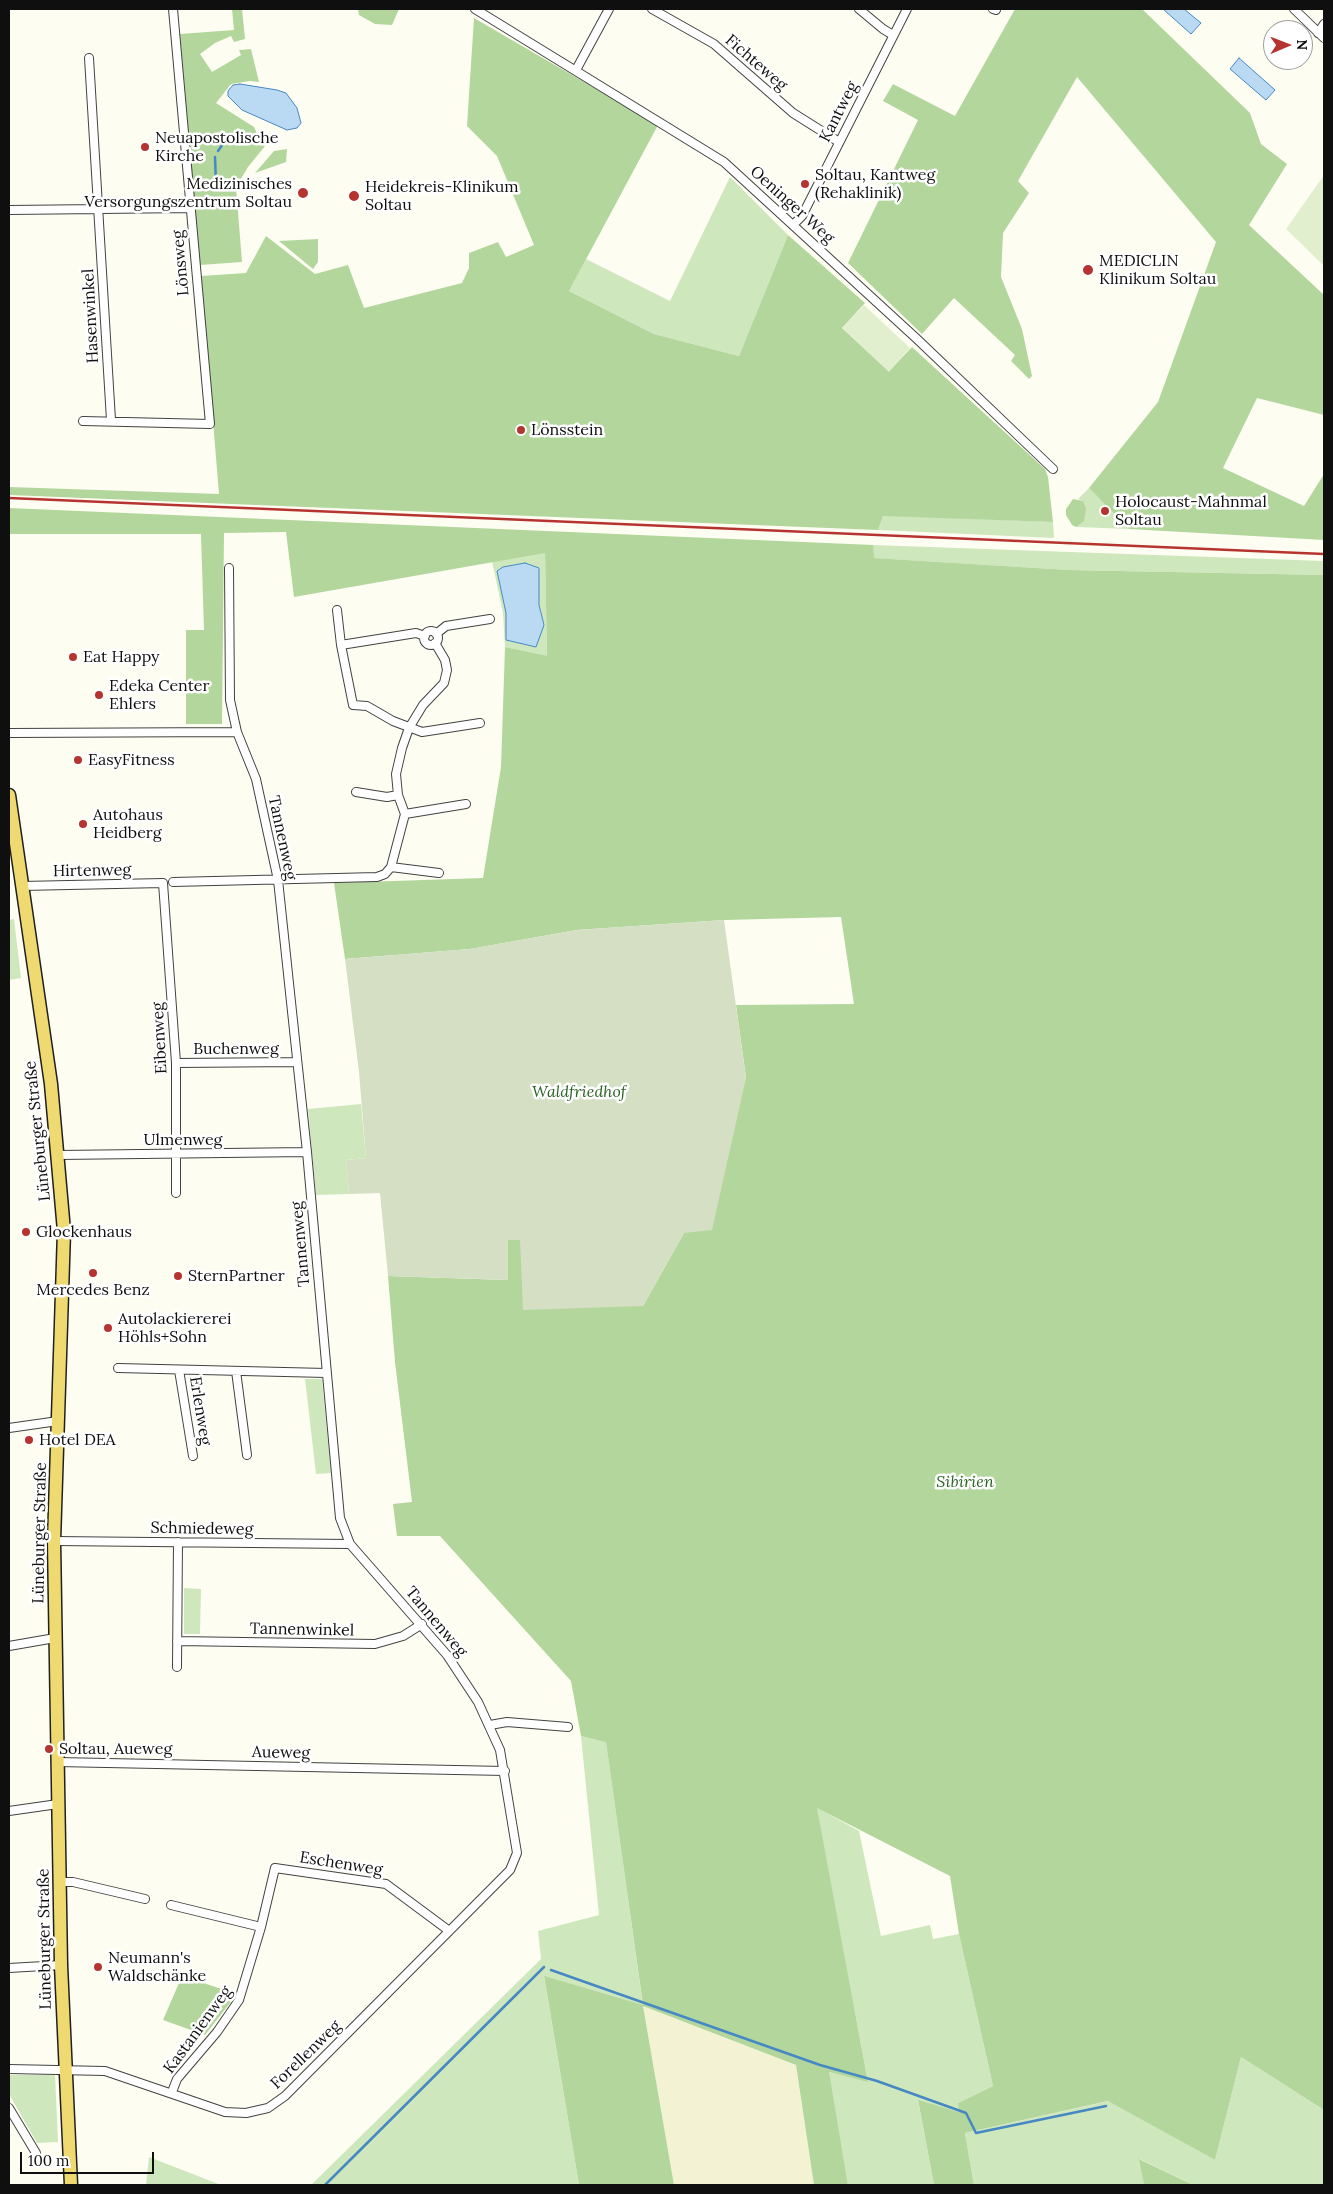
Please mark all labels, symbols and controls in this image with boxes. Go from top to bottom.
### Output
north arrow [1263,20,1313,70]
street label: Fichteweg [721,31,791,95]
text: N [1293,39,1311,50]
street label: Kantweg [816,79,862,145]
place label: Neuapostolische Kirche [155,128,278,166]
marker: Neuapostolische Kirche [139,141,151,153]
street label: Oeninger Weg [746,162,838,248]
place label: Soltau, Kantweg (Rehaklinik) [815,165,935,203]
place label: Medizinisches Versorgungszentrum Soltau [84,174,292,212]
place label: Heidekreis-Klinikum Soltau [365,177,519,215]
marker: Soltau, Kantweg (Rehaklinik) [799,178,811,190]
marker: Medizinisches Versorgungszentrum Soltau [296,186,310,200]
marker: Heidekreis-Klinikum Soltau [347,189,361,203]
street label: Lönsweg [169,229,193,297]
place label: MEDICLIN Klinikum Soltau [1099,251,1216,289]
marker: MEDICLIN Klinikum Soltau [1081,263,1095,277]
street label: Hasenwinkel [79,268,103,364]
place label: Lönsstein [531,420,603,440]
marker: Lönsstein [515,424,527,436]
place label: Holocaust-Mahnmal Soltau [1115,492,1267,530]
marker: Holocaust-Mahnmal Soltau [1099,505,1111,517]
place label: Eat Happy [83,647,160,667]
marker: Eat Happy [67,651,79,663]
place label: Edeka Center Ehlers [109,676,209,714]
marker: Edeka Center Ehlers [93,689,105,701]
place label: EasyFitness [88,750,175,770]
marker: EasyFitness [72,754,84,766]
street label: Tannenweg [264,794,300,882]
place label: Autohaus Heidberg [93,805,163,843]
marker: Autohaus Heidberg [77,818,89,830]
street label: Hirtenweg [53,861,131,881]
street label: Eibenweg [149,1002,171,1074]
street label: Buchenweg [193,1039,279,1059]
street label: Lüneburger Straße [21,1060,55,1202]
park label: Waldfriedhof [532,1082,626,1102]
street label: Ulmenweg [144,1130,222,1150]
street label: Tannenweg [288,1200,314,1288]
place label: Glockenhaus [36,1222,132,1242]
marker: Glockenhaus [20,1226,32,1238]
place label: SternPartner [188,1266,285,1286]
marker: Mercedes Benz [87,1267,99,1279]
marker: SternPartner [172,1270,184,1282]
place label: Mercedes Benz [36,1280,150,1300]
place label: Autolackiererei Höhls+Sohn [118,1309,231,1347]
marker: Autolackiererei Höhls+Sohn [102,1322,114,1334]
street label: Erlenweg [185,1375,215,1447]
place label: Hotel DEA [39,1430,116,1450]
marker: Hotel DEA [23,1434,35,1446]
street label: Lüneburger Straße [29,1462,51,1604]
park label: Sibirien [936,1472,994,1492]
street label: Schmiedeweg [150,1519,254,1539]
street label: Tannenweg [401,1583,471,1661]
street label: Tannenwinkel [250,1619,354,1641]
place label: Soltau, Aueweg [59,1739,172,1759]
marker: Soltau, Aueweg [43,1743,55,1755]
street label: Aueweg [252,1743,310,1763]
street label: Eschenweg [298,1848,384,1880]
street label: Lüneburger Straße [34,1868,56,2010]
place label: Neumann's Waldschänke [108,1948,206,1986]
marker: Neumann's Waldschänke [92,1961,104,1973]
street label: Kastanienweg [160,1982,236,2078]
street label: Forellenweg [267,2017,345,2093]
scale bar [22,2142,156,2174]
text: 100 m [28,2151,69,2170]

